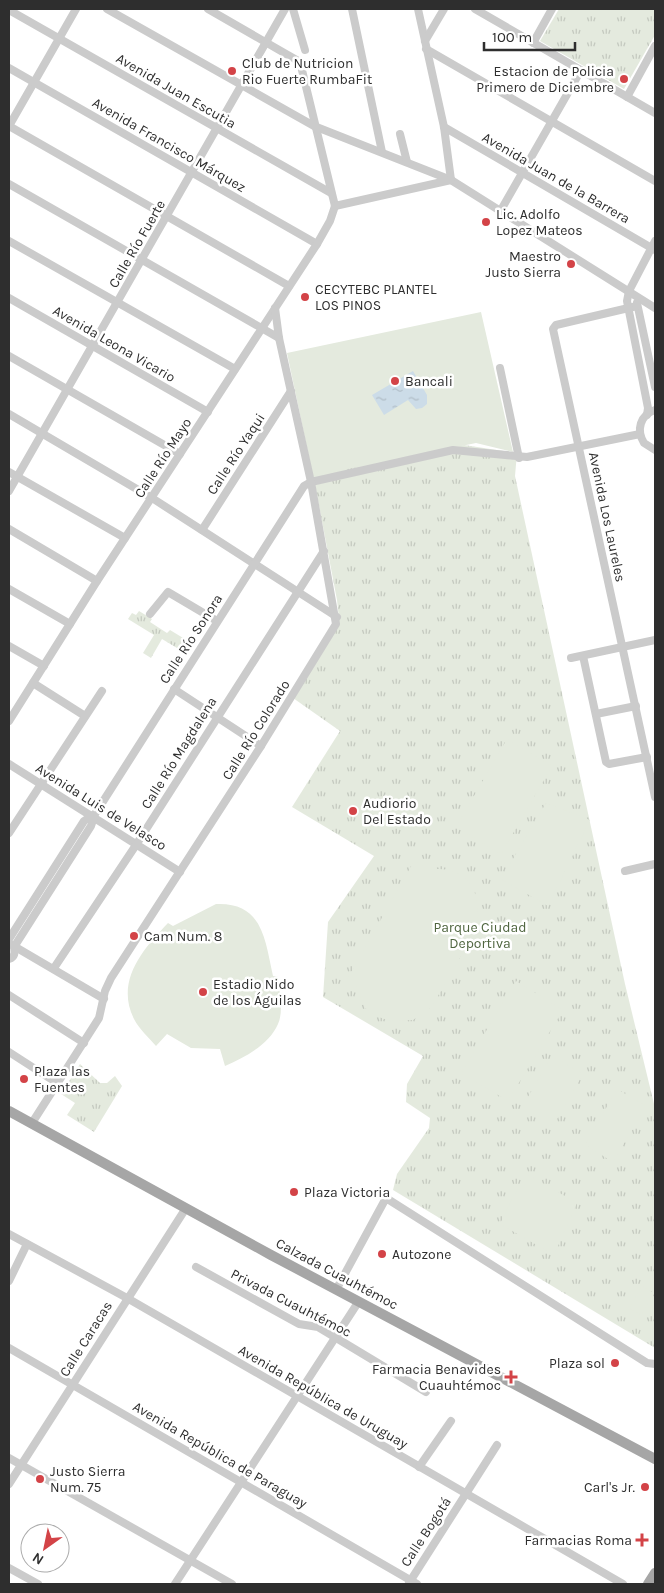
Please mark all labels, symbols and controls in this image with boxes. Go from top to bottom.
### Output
scale bar [484,20,575,52]
text: 100 m [492,28,532,46]
street label: Avenida Juan Escutia [113,50,239,132]
place label: Club de Nutricion Rio Fuerte RumbaFit [242,55,372,88]
place label: Estacion de Policia Primero de Diciembre [476,63,614,96]
marker: Club de Nutricion Rio Fuerte RumbaFit [226,65,238,77]
marker: Estacion de Policia Primero de Diciembre [618,73,630,85]
street label: Avenida Francisco Márquez [89,94,249,196]
street label: Avenida Juan de la Barrera [479,129,633,227]
street label: Calle Río Fuerte [105,197,169,291]
place label: Lic. Adolfo Lopez Mateos [496,206,583,239]
marker: Lic. Adolfo Lopez Mateos [480,216,492,228]
place label: Maestro Justo Sierra [486,248,561,281]
marker: Maestro Justo Sierra [565,258,577,270]
place label: CECYTEBC PLANTEL LOS PINOS [315,281,437,314]
marker: CECYTEBC PLANTEL LOS PINOS [299,291,311,303]
street label: Avenida Leona Vicario [50,302,178,386]
place label: Bancali [405,373,453,390]
marker: Bancali [389,375,401,387]
street label: Calle Río Yaqui [203,410,269,498]
street label: Calle Río Mayo [131,415,195,501]
street label: Avenida Los Laureles [585,451,629,583]
street label: Calle Río Sonora [156,591,226,687]
street label: Calle Río Colorado [218,677,294,783]
street label: Calle Río Magdalena [138,694,220,812]
street label: Avenida Luis de Velasco [32,760,170,854]
place label: Audiorio Del Estado [363,795,431,828]
marker: Audiorio Del Estado [347,805,359,817]
park label: Parque Ciudad Deportiva [433,919,527,952]
place label: Cam Num. 8 [144,928,222,945]
marker: Cam Num. 8 [128,930,140,942]
place label: Estadio Nido de los Águilas [213,976,302,1009]
marker: Estadio Nido de los Águilas [197,986,209,998]
place label: Plaza las Fuentes [34,1063,90,1096]
marker: Plaza las Fuentes [18,1073,30,1085]
place label: Plaza Victoria [304,1184,390,1201]
marker: Plaza Victoria [288,1186,300,1198]
street label: Calzada Cuauhtémoc [273,1235,401,1313]
place label: Autozone [392,1246,451,1263]
marker: Autozone [376,1248,388,1260]
street label: Privada Cuauhtémoc [228,1265,354,1341]
street label: Calle Caracas [56,1298,116,1380]
street label: Avenida República de Uruguay [235,1341,411,1453]
place label: Plaza sol [549,1355,605,1372]
marker: Plaza sol [609,1357,621,1369]
place label: Farmacia Benavides Cuauhtémoc [372,1361,501,1394]
marker: Farmacia Benavides Cuauhtémoc [505,1371,517,1383]
street label: Avenida República de Paraguay [130,1398,311,1512]
place label: Justo Sierra Num. 75 [50,1463,125,1496]
marker: Justo Sierra Num. 75 [34,1473,46,1485]
place label: Carl's Jr. [584,1479,635,1496]
marker: Carl's Jr. [639,1481,651,1493]
street label: Calle Bogotá [397,1494,455,1570]
north arrow [20,1523,70,1573]
place label: Farmacias Roma [525,1532,632,1549]
marker: Farmacias Roma [636,1534,648,1546]
text: N [29,1549,47,1568]

